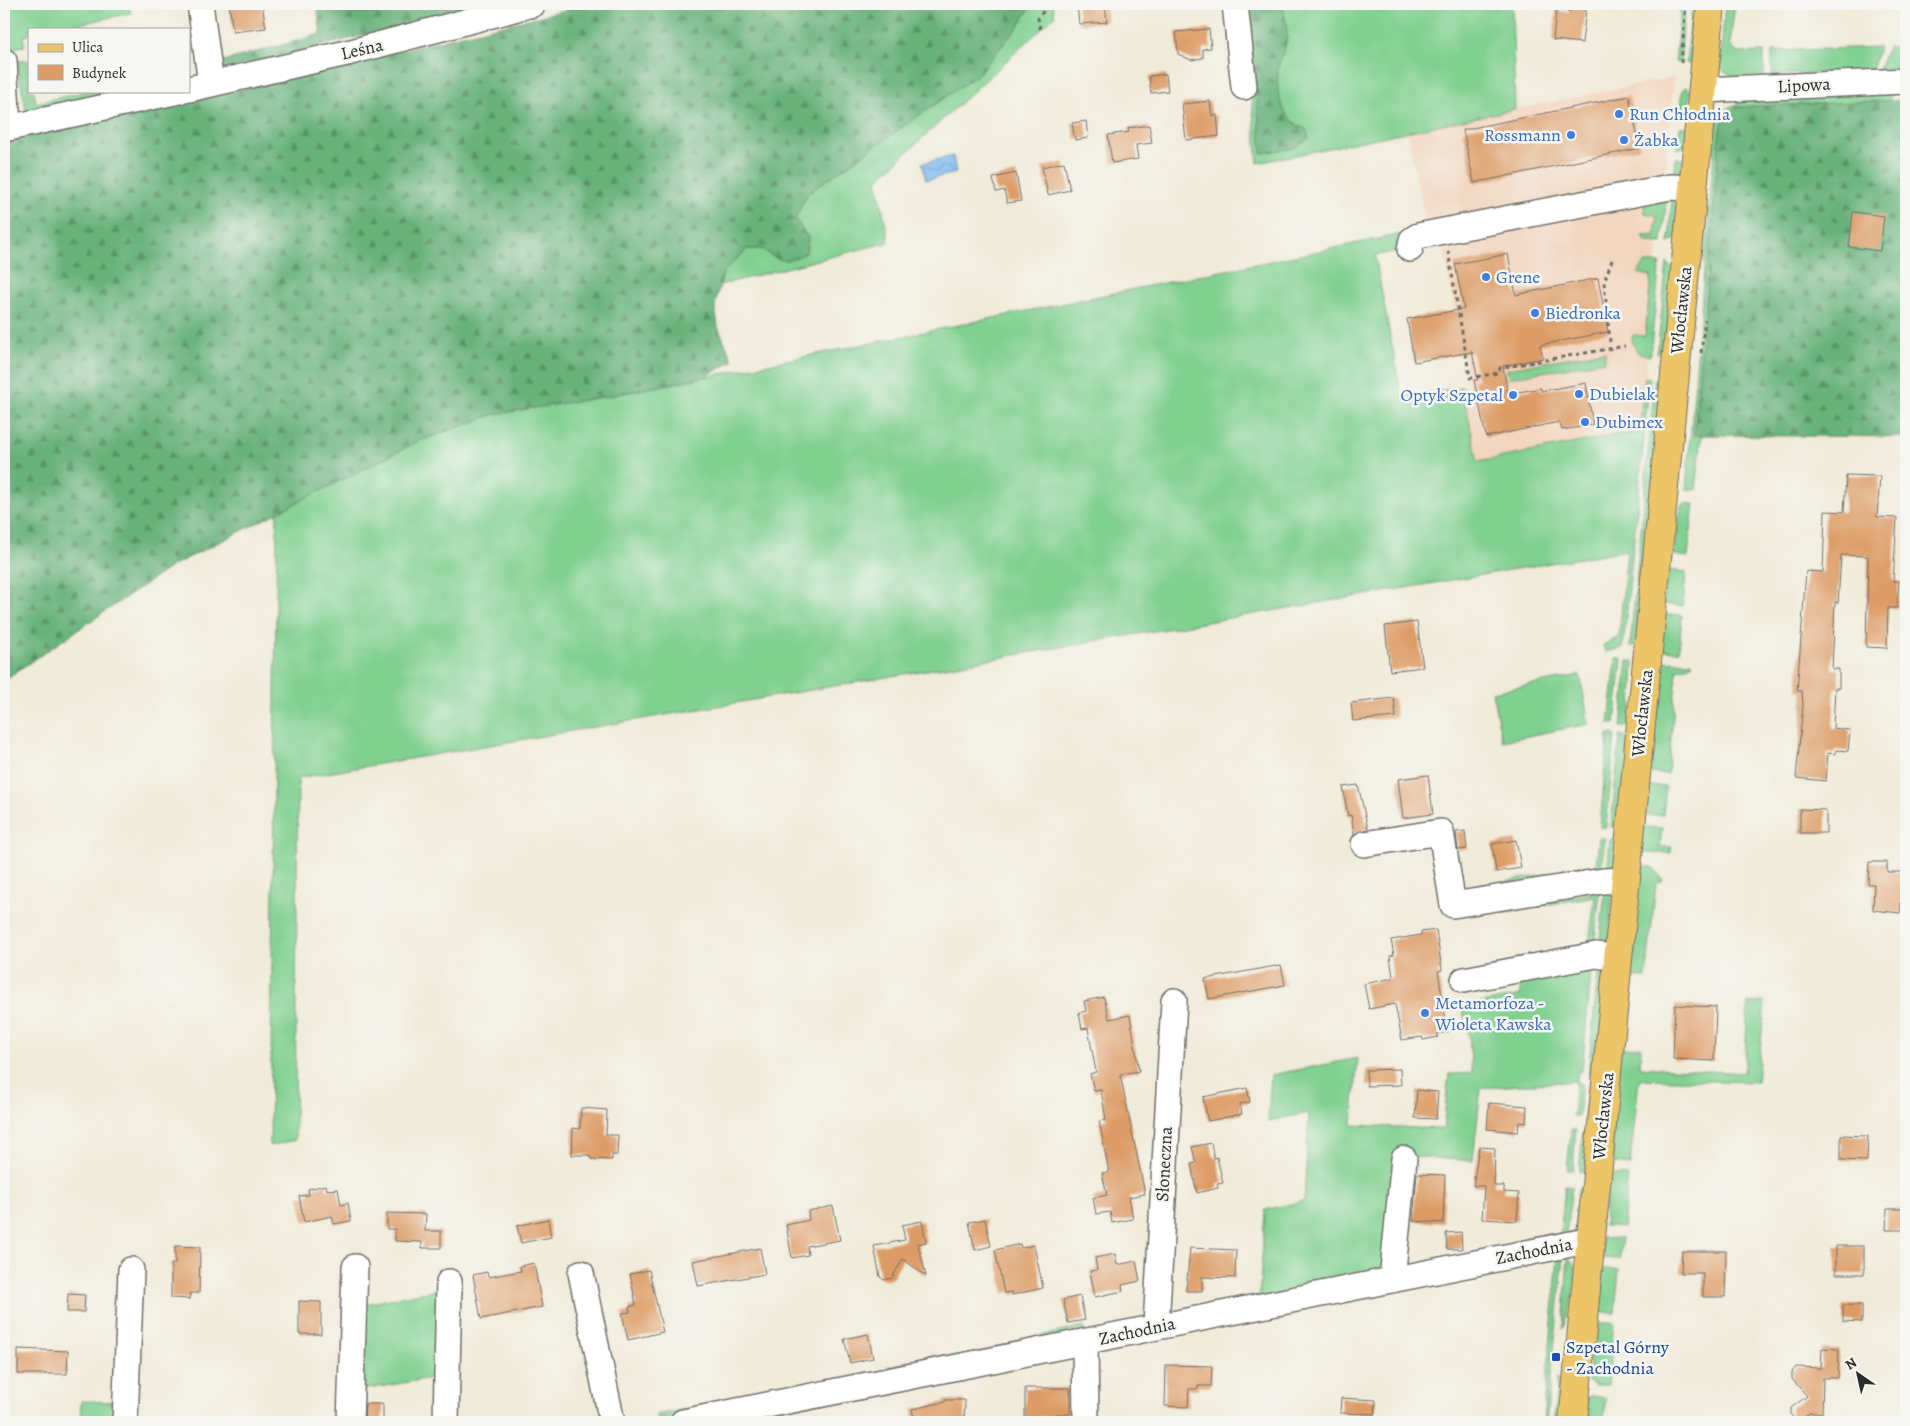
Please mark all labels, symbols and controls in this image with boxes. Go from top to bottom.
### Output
legend [28,28,190,92]
street label: Leśna [339,32,386,65]
text: Ulica [72,37,103,57]
text: Budynek [72,63,127,83]
street label: Lipowa [1777,72,1832,98]
place label: Run Chłodnia [1629,102,1731,126]
marker: Run Chłodnia [1613,108,1625,120]
place label: Rossmann [1484,123,1561,147]
place label: Żabka [1634,128,1679,152]
marker: Rossmann [1565,129,1577,141]
marker: Żabka [1618,134,1630,146]
street label: Włocławska [1664,264,1698,356]
place label: Grene [1496,265,1540,289]
marker: Grene [1480,271,1492,283]
place label: Biedronka [1545,301,1621,325]
marker: Biedronka [1529,307,1541,319]
place label: Dubielak [1589,382,1655,406]
place label: Optyk Szpetal [1400,383,1504,407]
marker: Dubielak [1573,388,1585,400]
marker: Optyk Szpetal [1507,389,1519,401]
place label: Dubimex [1595,410,1663,434]
marker: Dubimex [1579,416,1591,428]
street label: Włocławska [1625,667,1659,759]
place label: Metamorfoza - Wioleta Kawska [1434,991,1552,1036]
marker: Metamorfoza - Wioleta Kawska [1419,1007,1431,1019]
street label: Włocławska [1586,1070,1620,1162]
street label: Słoneczna [1150,1125,1178,1202]
street label: Zachodnia [1494,1232,1575,1270]
street label: Zachodnia [1096,1311,1178,1351]
place label: Szpetal Górny - Zachodnia [1566,1335,1670,1380]
north arrow [1832,1348,1882,1398]
marker: Szpetal Górny - Zachodnia [1550,1351,1562,1363]
text: N [1841,1353,1861,1374]

